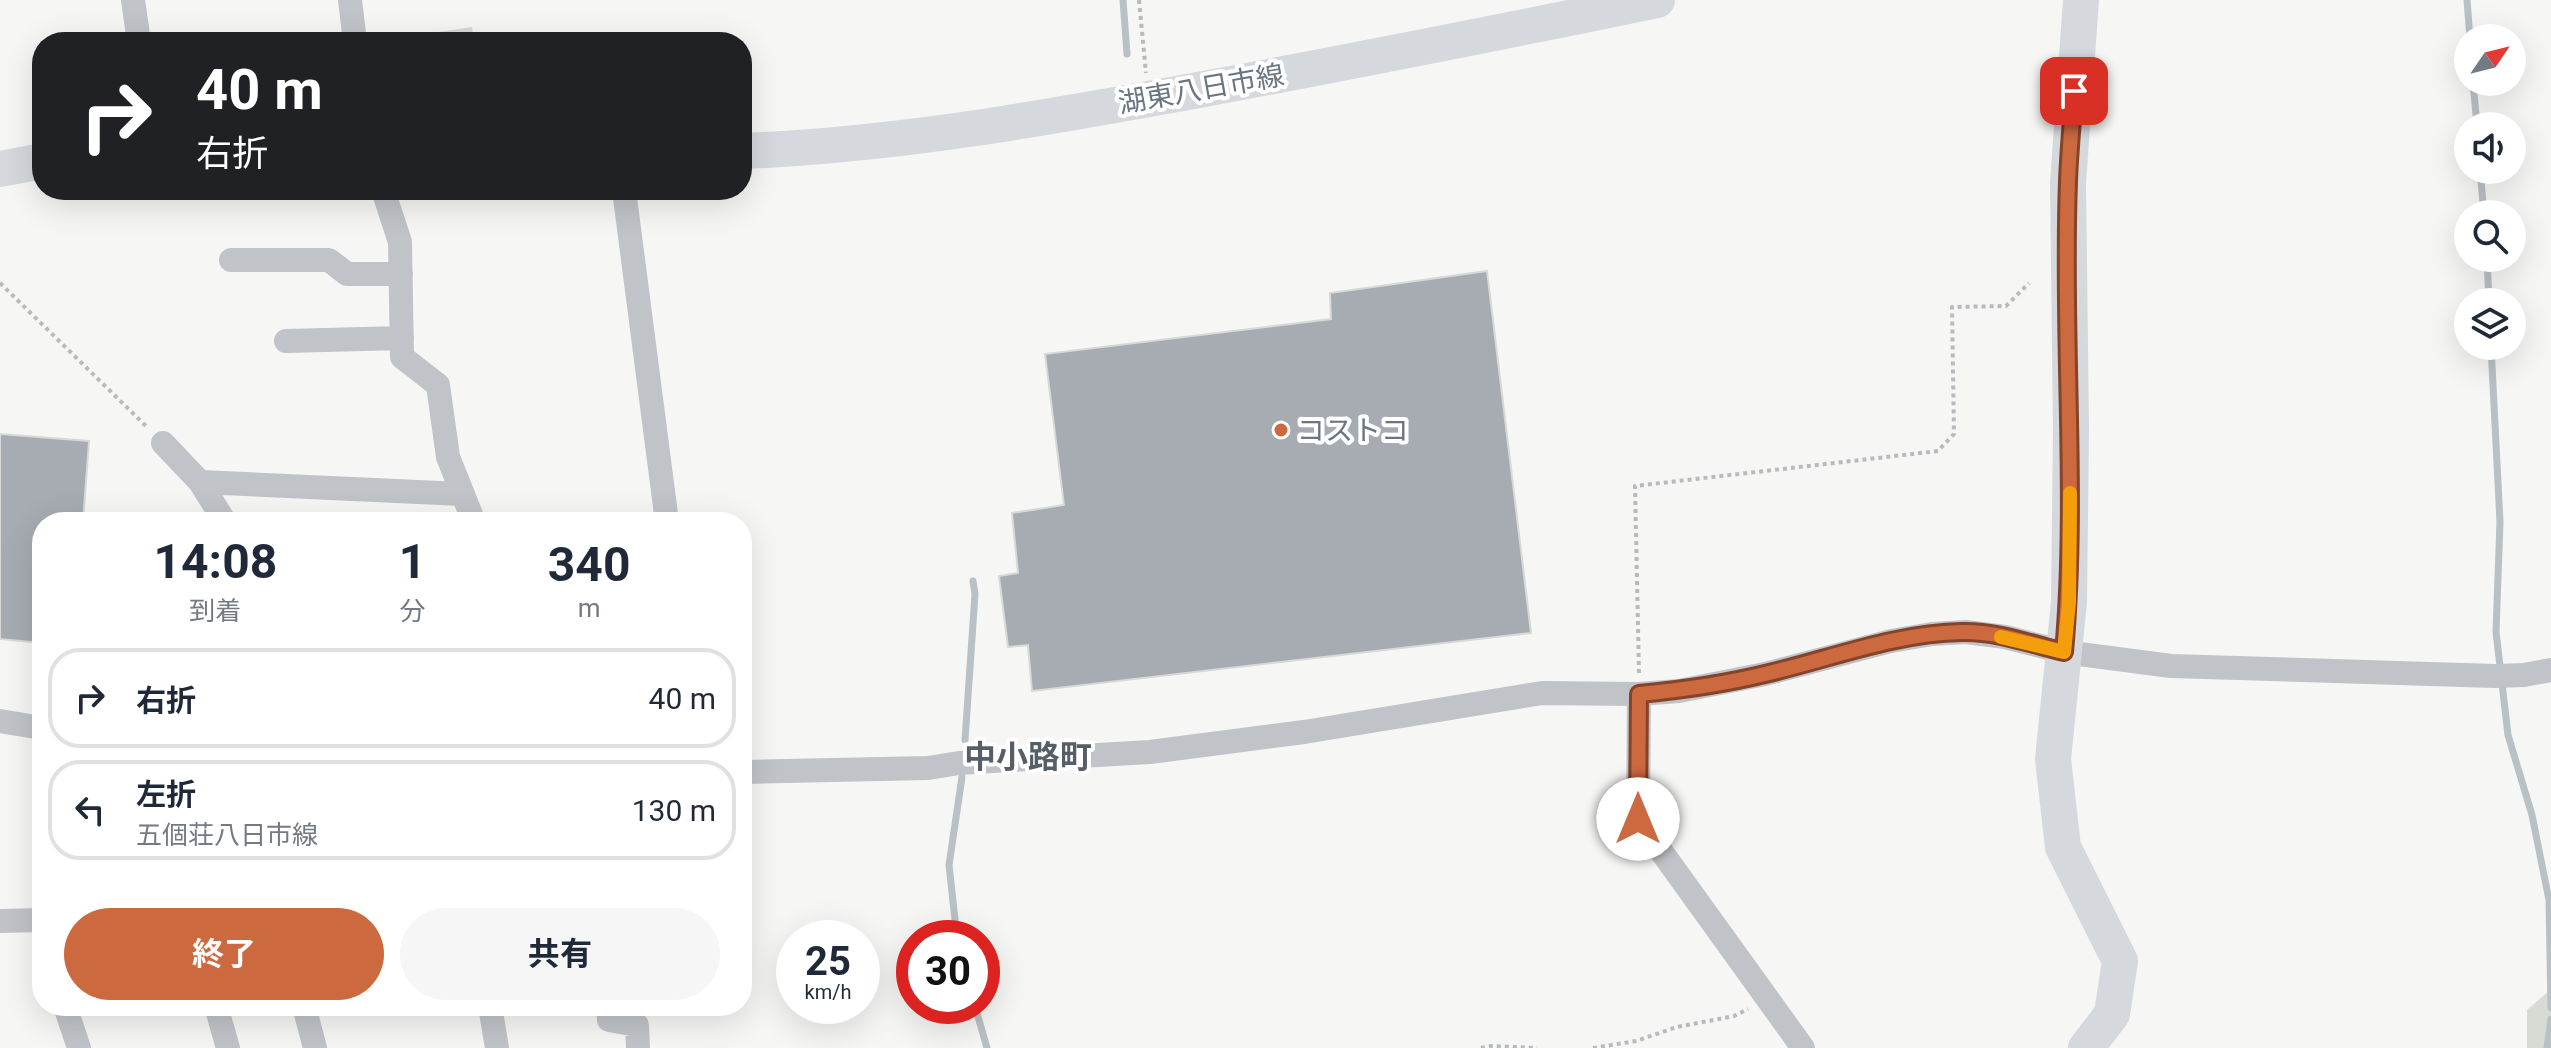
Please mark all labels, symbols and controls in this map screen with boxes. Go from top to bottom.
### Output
north arrow [2454,24,2526,96]
map controls [2454,24,2526,360]
text: 40 m [196,57,323,123]
pin [2040,57,2108,125]
street label: 湖東八日市線 [1115,58,1287,120]
icon: right [64,64,168,168]
icon: arrive [2052,69,2096,113]
button: sound [2454,112,2526,184]
text: 右折 [196,133,268,175]
button: search [2454,200,2526,272]
button: layers [2454,288,2526,360]
place label: コストコ [1297,414,1409,447]
marker: コストコ [1272,421,1290,439]
text: 14:08 [154,533,277,590]
text: 1 [399,533,426,590]
text: 340 [548,536,630,593]
text: m [578,593,601,623]
text: 到着 [189,596,241,626]
text: 分 [400,596,426,626]
icon: right [68,676,112,720]
text: 40 m [649,681,716,716]
text: 右折 [136,683,196,718]
district label: 中小路町 [964,738,1092,776]
text: 左折 [136,777,196,812]
position arrow [1596,777,1680,861]
icon: left [68,788,112,832]
text: 130 m [632,793,716,828]
text: 五個荘八日市線 [136,820,318,850]
button: 終了 [64,908,384,1000]
button: 共有 [400,908,720,1000]
speed limit sign: 30 [896,920,1000,1024]
text: 25 [805,938,851,985]
text: km/h [805,980,851,1004]

